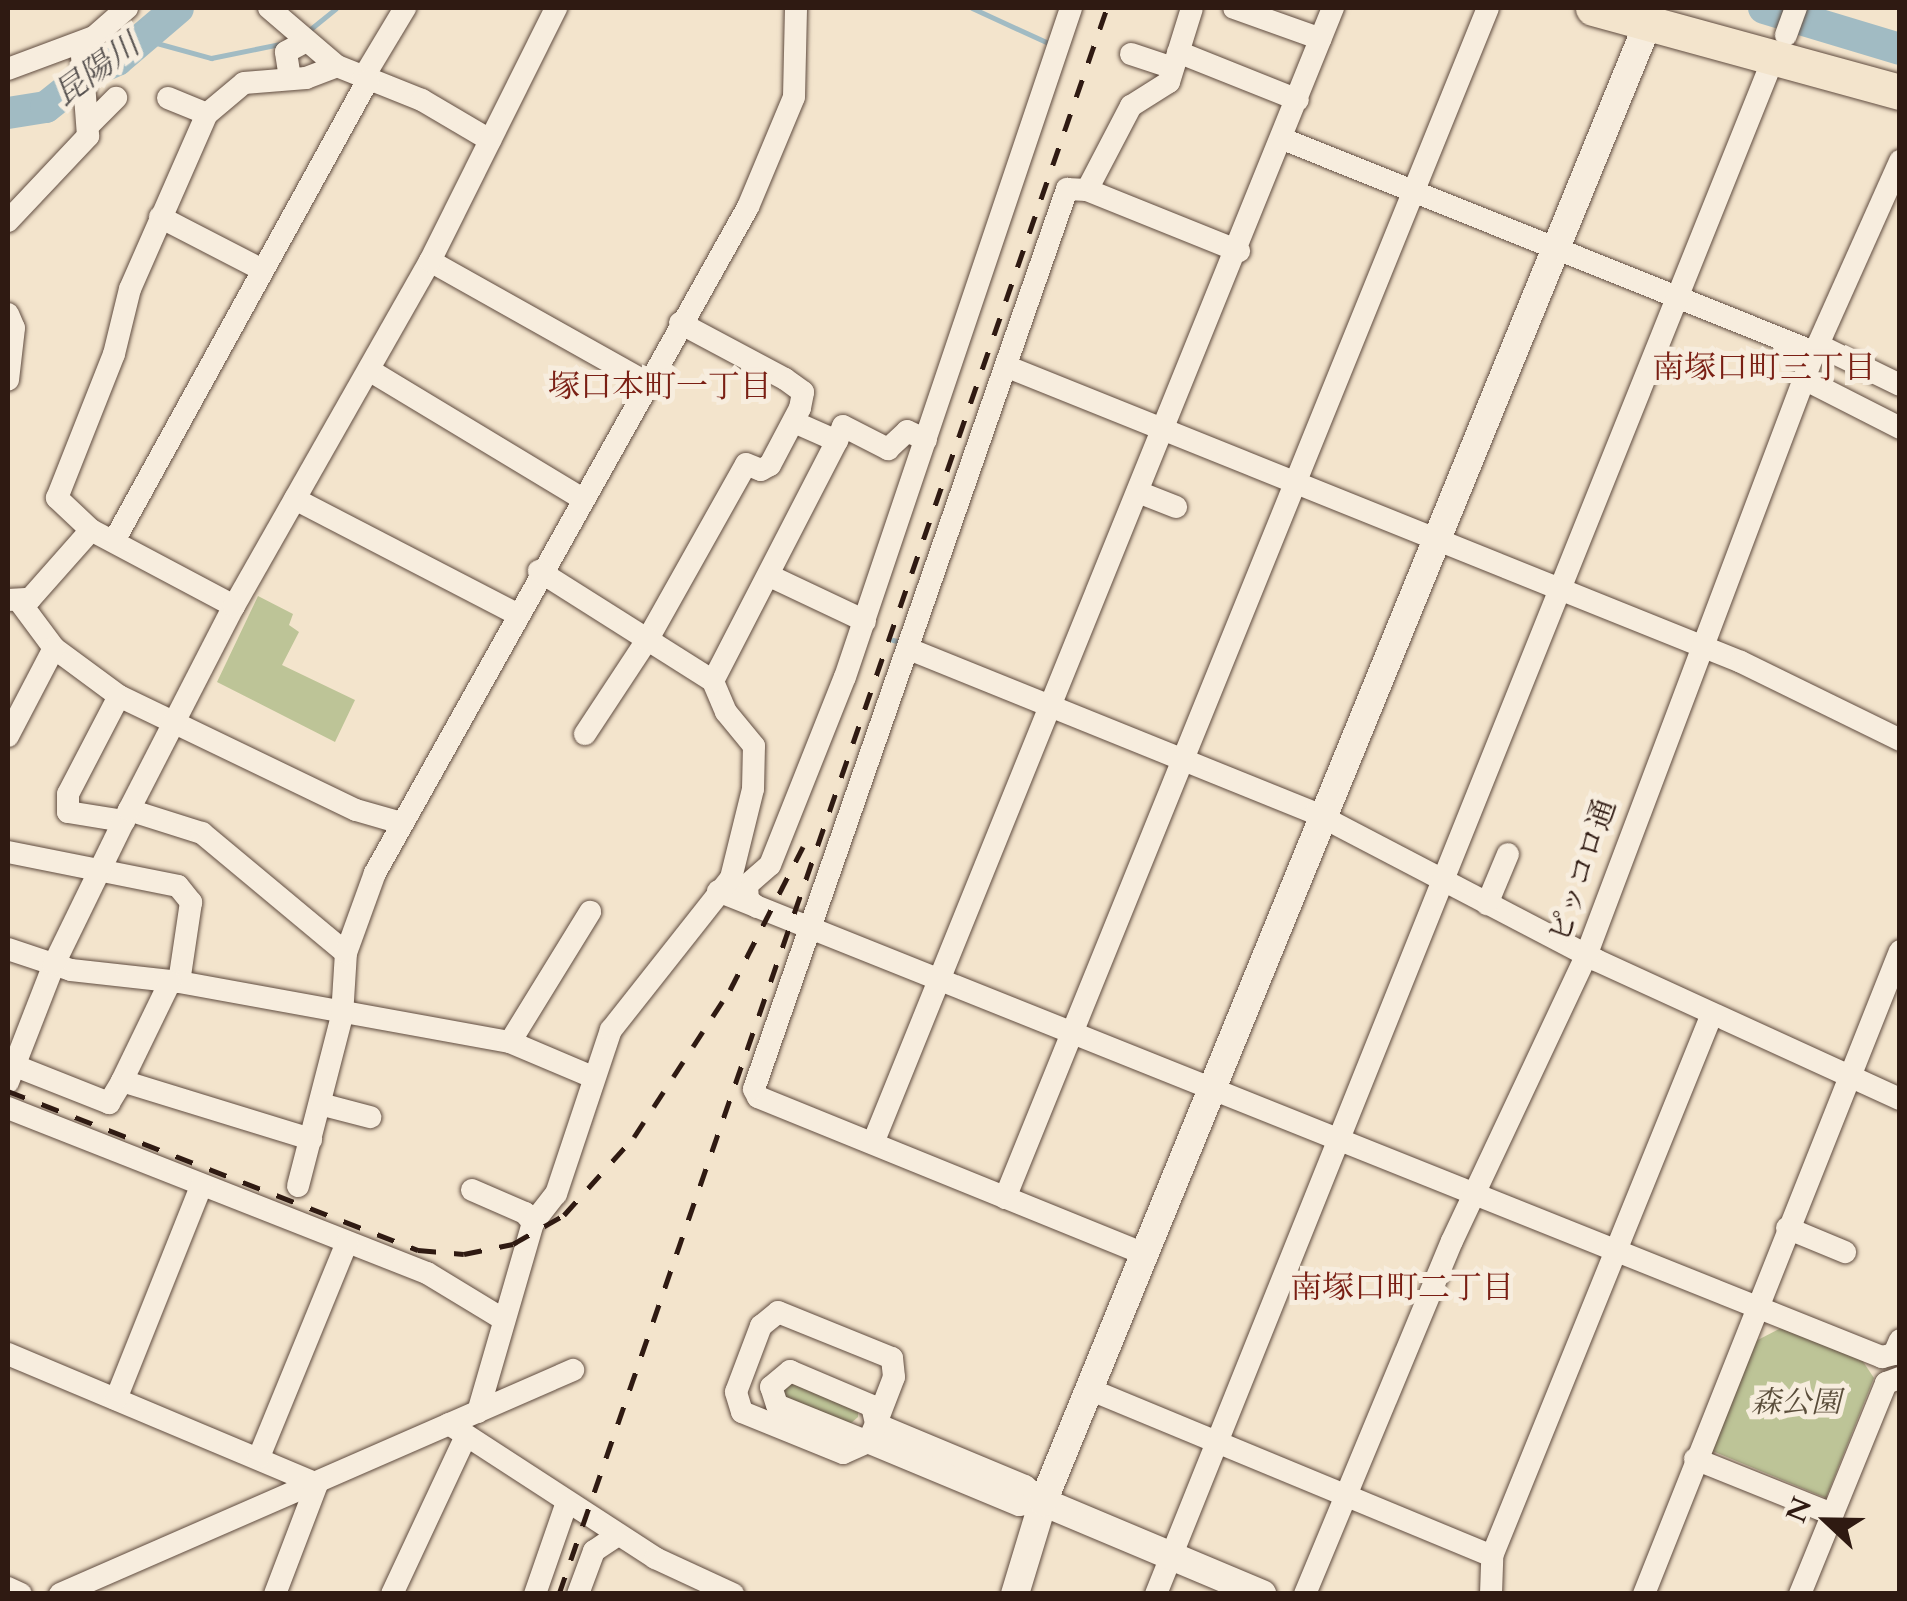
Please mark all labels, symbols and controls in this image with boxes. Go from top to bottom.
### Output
water label: 昆陽川 [47,26,147,114]
district label: 南塚口町三丁目 [1652,349,1876,387]
district label: 塚口本町一丁目 [548,368,772,406]
street label: ピッコロ通 [1542,794,1624,948]
district label: 南塚口町二丁目 [1290,1269,1514,1307]
park label: 森公園 [1751,1385,1841,1421]
north arrow [1777,1471,1877,1571]
text: N [1777,1491,1821,1528]

